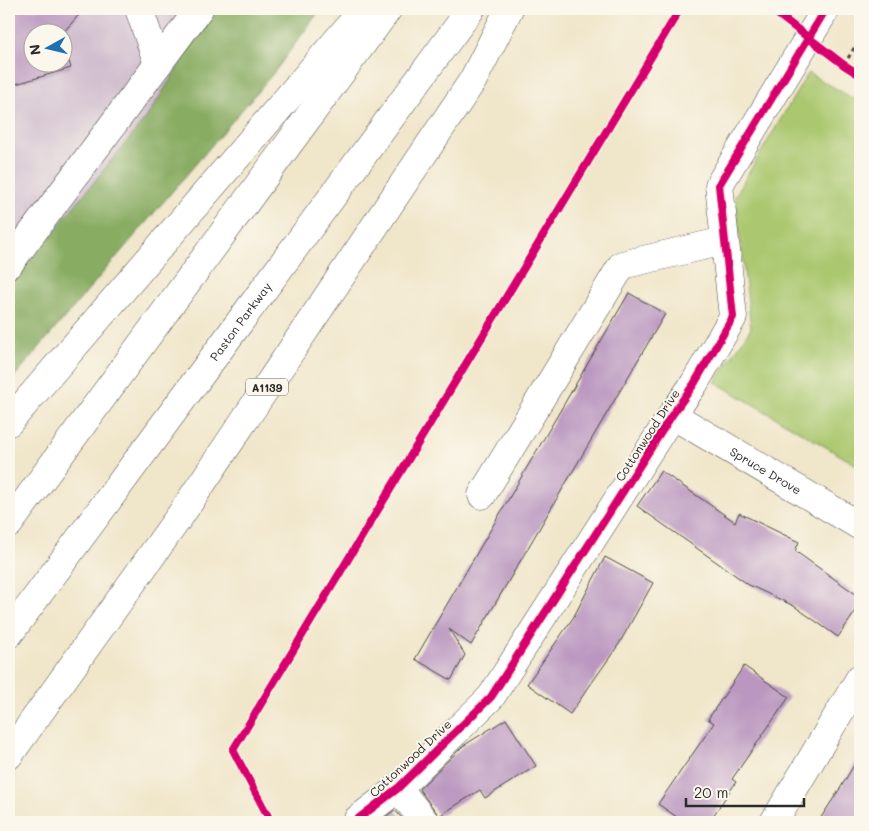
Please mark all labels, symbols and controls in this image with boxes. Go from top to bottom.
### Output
north arrow [22,22,72,72]
text: N [24,43,45,56]
street label: Paston Parkway [206,279,275,364]
road number: A1139 [246,378,288,396]
street label: Cottonwood Drive [611,386,683,484]
street label: Spruce Drove [727,443,805,498]
street label: Cottonwood Drive [366,716,454,800]
scale bar [686,776,804,808]
text: 20 m [694,782,728,802]

